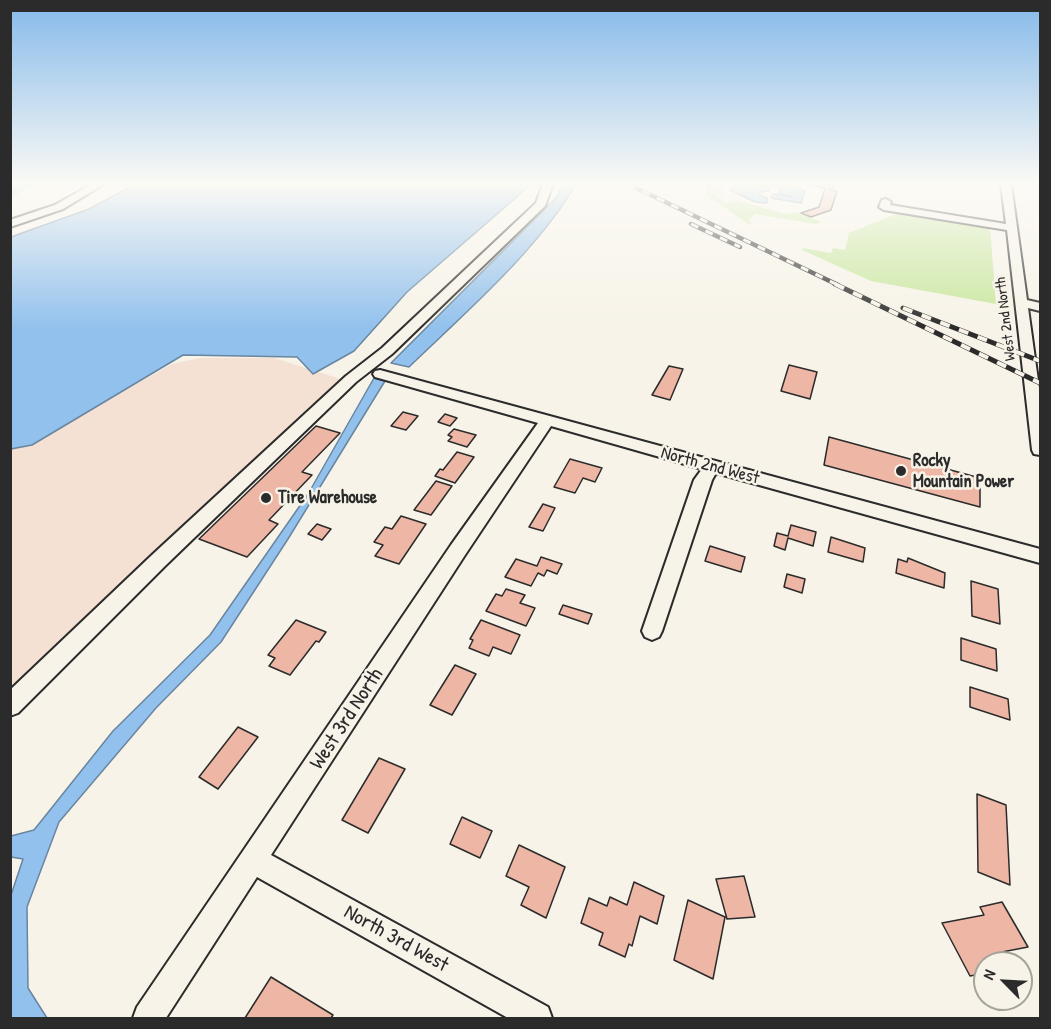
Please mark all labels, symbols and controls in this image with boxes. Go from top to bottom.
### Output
street label: West 2nd North [992,276,1020,362]
street label: North 2nd West [659,443,761,489]
place label: Rocky Mountain Power [913,450,1014,492]
marker: Rocky Mountain Power [894,464,908,478]
place label: Tire Warehouse [278,487,377,509]
marker: Tire Warehouse [259,491,273,505]
street label: West 3rd North [305,664,389,774]
street label: North 3rd West [339,900,453,978]
north arrow [973,951,1033,1011]
text: N [977,966,1000,983]

